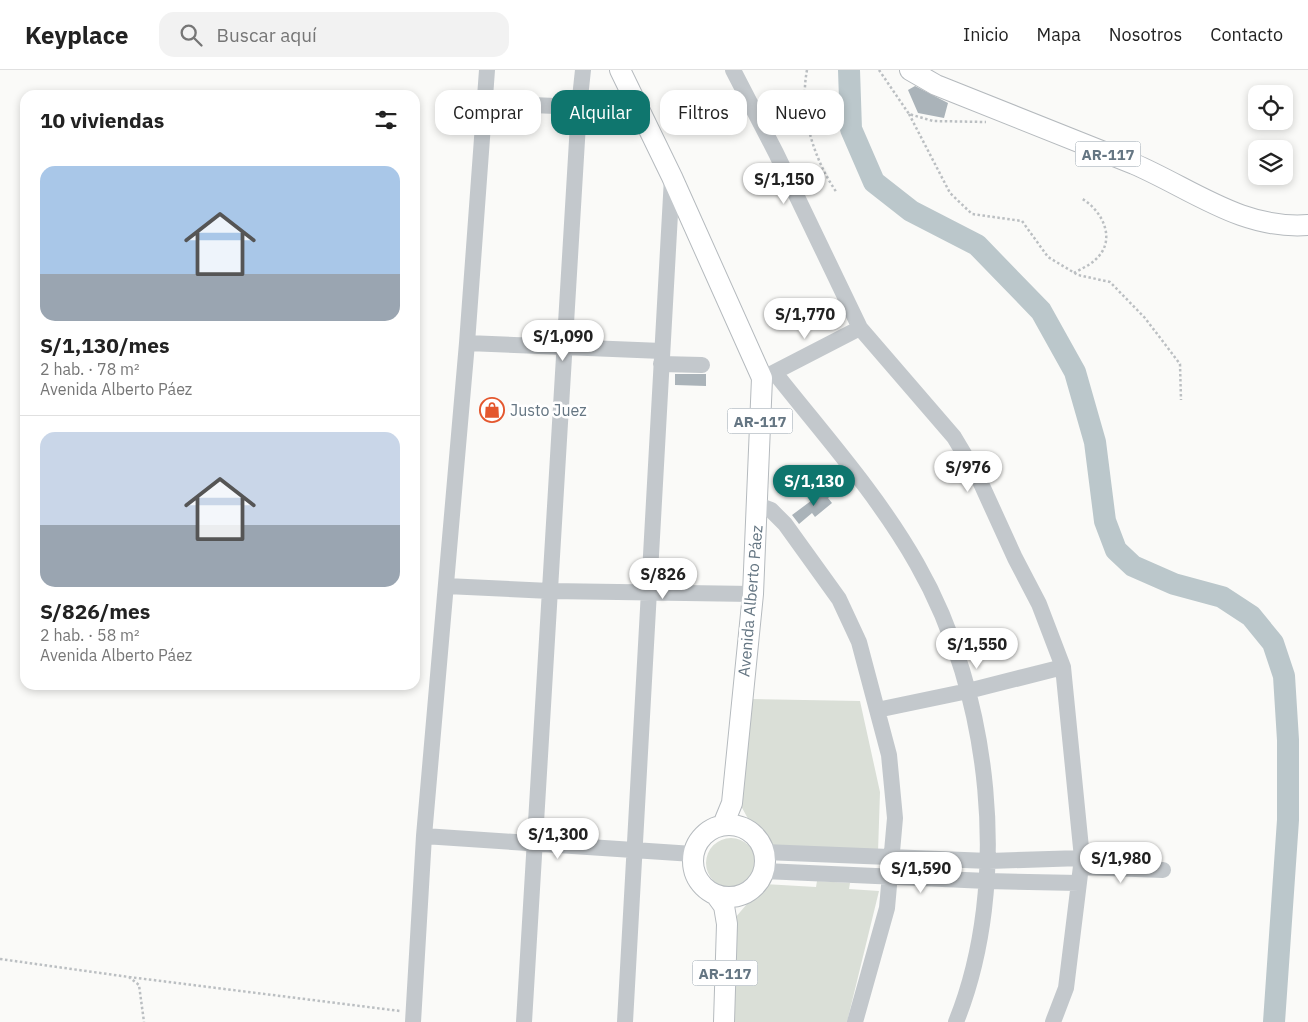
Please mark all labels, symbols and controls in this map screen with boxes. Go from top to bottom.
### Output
search box [159,12,509,57]
text: Keyplace [25,19,129,51]
icon: search [177,21,205,49]
text: Buscar aquí [217,23,317,47]
text: Inicio [963,23,1009,46]
text: Mapa [1037,23,1081,46]
text: Nosotros [1109,23,1182,46]
text: Contacto [1210,23,1283,46]
map controls [1248,85,1293,185]
button: locate [1248,85,1293,130]
chip: Comprar [435,90,541,135]
chip: Alquilar [551,90,650,135]
chip: Filtros [660,90,747,135]
chip: Nuevo [757,90,844,135]
text: 10 viviendas [40,106,164,134]
icon: filters [372,106,400,134]
button: layers [1248,140,1293,185]
road number: AR-117 [1076,142,1140,166]
pin: S/1,150 [738,162,830,205]
text: S/1,150 [754,169,814,189]
icon: home [175,199,265,289]
pin: S/1,770 [759,298,851,340]
text: S/1,770 [775,304,835,324]
pin: S/1,090 [517,320,609,362]
text: S/1,090 [533,326,593,346]
text: S/1,130/mes [40,331,170,359]
text: 2 hab. · 78 m² [40,359,140,379]
text: Avenida Alberto Páez [40,379,192,399]
shop icon: Justo Juez [479,397,505,423]
place label: Justo Juez [510,400,587,420]
road number: AR-117 [728,408,792,434]
pin: S/976 [933,450,1003,493]
text: S/976 [945,457,991,477]
icon: home [175,464,265,554]
pin: S/1,130 [768,464,860,507]
text: S/1,130 [784,471,844,491]
street label: Avenida Alberto Páez [733,524,767,678]
pin: S/826 [628,558,698,600]
text: S/826 [640,564,686,584]
text: S/826/mes [40,597,150,625]
text: 2 hab. · 58 m² [40,625,140,645]
pin: S/1,550 [931,628,1023,670]
text: S/1,550 [947,634,1007,654]
text: Avenida Alberto Páez [40,645,192,665]
pin: S/1,300 [512,818,604,860]
text: S/1,300 [528,824,588,844]
pin: S/1,980 [1075,842,1167,884]
text: S/1,980 [1091,848,1151,868]
pin: S/1,590 [875,852,967,894]
text: S/1,590 [891,858,951,878]
road number: AR-117 [692,960,758,986]

